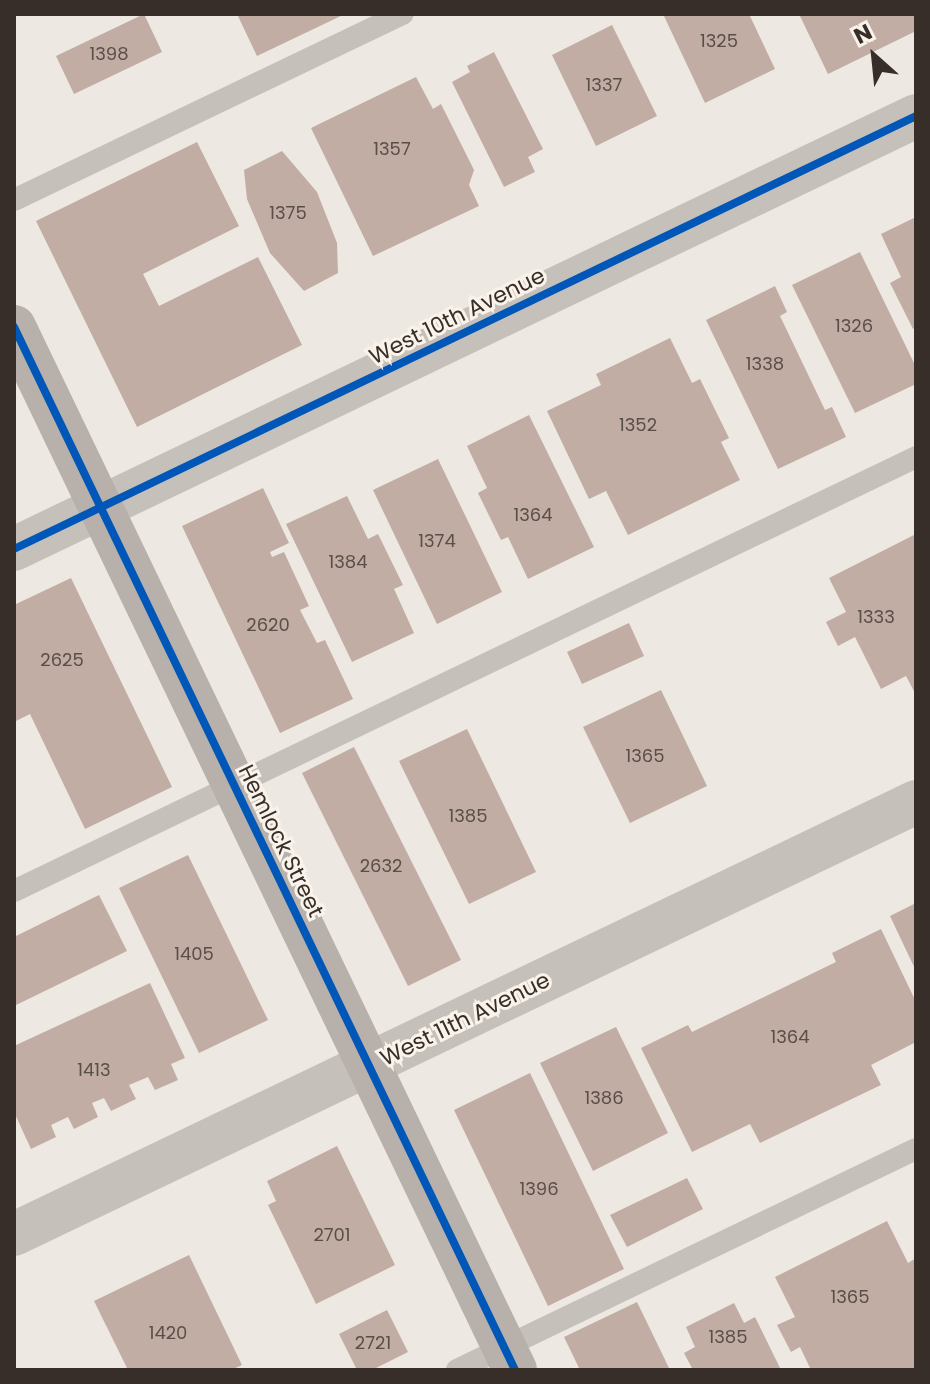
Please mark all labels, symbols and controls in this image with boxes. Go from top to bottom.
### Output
north arrow [834,16,914,96]
text: N [848,17,877,52]
house number: 1325 [700,30,738,52]
house number: 1398 [89,43,129,65]
house number: 1337 [586,74,622,96]
house number: 1357 [373,138,411,160]
house number: 1375 [269,202,307,224]
street label: West 10th Avenue [365,262,549,370]
house number: 1326 [835,315,873,337]
house number: 1338 [746,353,784,375]
house number: 1352 [619,414,657,436]
house number: 1364 [513,504,553,526]
house number: 1374 [418,530,456,552]
house number: 1384 [328,551,368,573]
house number: 1333 [857,606,895,628]
house number: 2620 [246,614,290,636]
house number: 2625 [40,649,84,671]
house number: 1365 [625,745,665,767]
street label: Hemlock Street [233,761,329,921]
house number: 1385 [448,805,488,827]
house number: 2632 [360,855,402,877]
house number: 1405 [174,943,214,965]
street label: West 11th Avenue [376,967,554,1071]
house number: 1364 [770,1026,810,1048]
house number: 1413 [77,1059,111,1081]
house number: 1386 [584,1087,624,1109]
house number: 1396 [519,1178,559,1200]
house number: 2701 [313,1224,351,1246]
house number: 1365 [830,1286,870,1308]
house number: 1420 [149,1322,187,1344]
house number: 1385 [708,1326,748,1348]
house number: 2721 [355,1332,391,1354]

